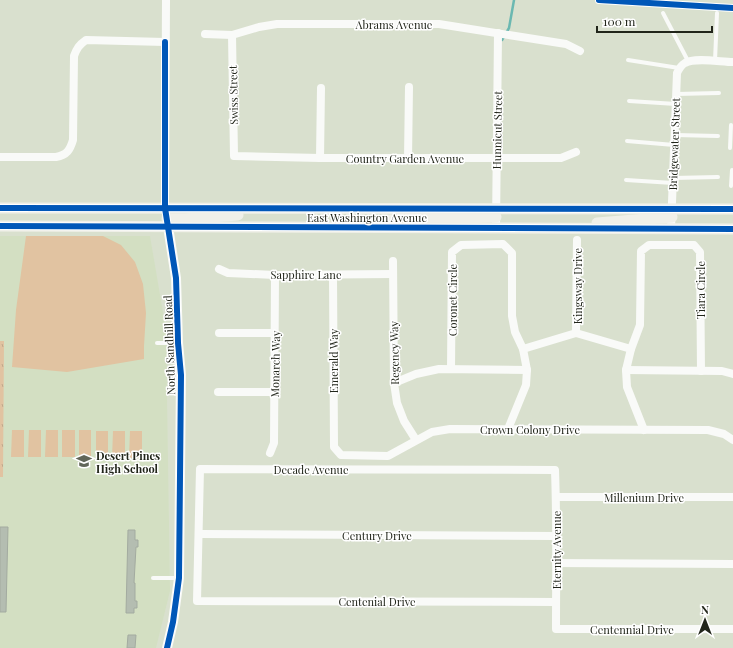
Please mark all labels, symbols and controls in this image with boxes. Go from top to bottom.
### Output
scale bar [597,8,712,34]
text: 100 m [603,13,636,29]
street label: Abrams Avenue [355,17,433,32]
street label: Swiss Street [225,65,241,125]
street label: Hunnicut Street [489,90,505,169]
street label: Bridgewater Street [665,97,683,191]
street label: Country Garden Avenue [346,151,465,166]
street label: East Washington Avenue [307,210,427,225]
street label: Kingsway Drive [570,247,585,324]
street label: Tiara Circle [693,261,708,319]
street label: Coronet Circle [445,263,460,336]
street label: Sapphire Lane [271,267,342,282]
street label: North Sandhill Road [160,294,178,395]
street label: Regency Way [386,320,402,385]
street label: Emerald Way [326,328,341,393]
street label: Monarch Way [267,330,283,397]
street label: Crown Colony Drive [480,422,580,437]
place label: Desert Pines High School [96,448,160,476]
school or university icon: Desert Pines High School [75,452,93,470]
street label: Decade Avenue [274,462,349,477]
street label: Millenium Drive [604,490,685,505]
street label: Eternity Avenue [549,510,564,589]
street label: Century Drive [342,528,412,543]
street label: Centenial Drive [338,594,416,609]
north arrow [685,600,725,640]
text: N [701,602,709,617]
street label: Centennial Drive [590,622,674,637]

